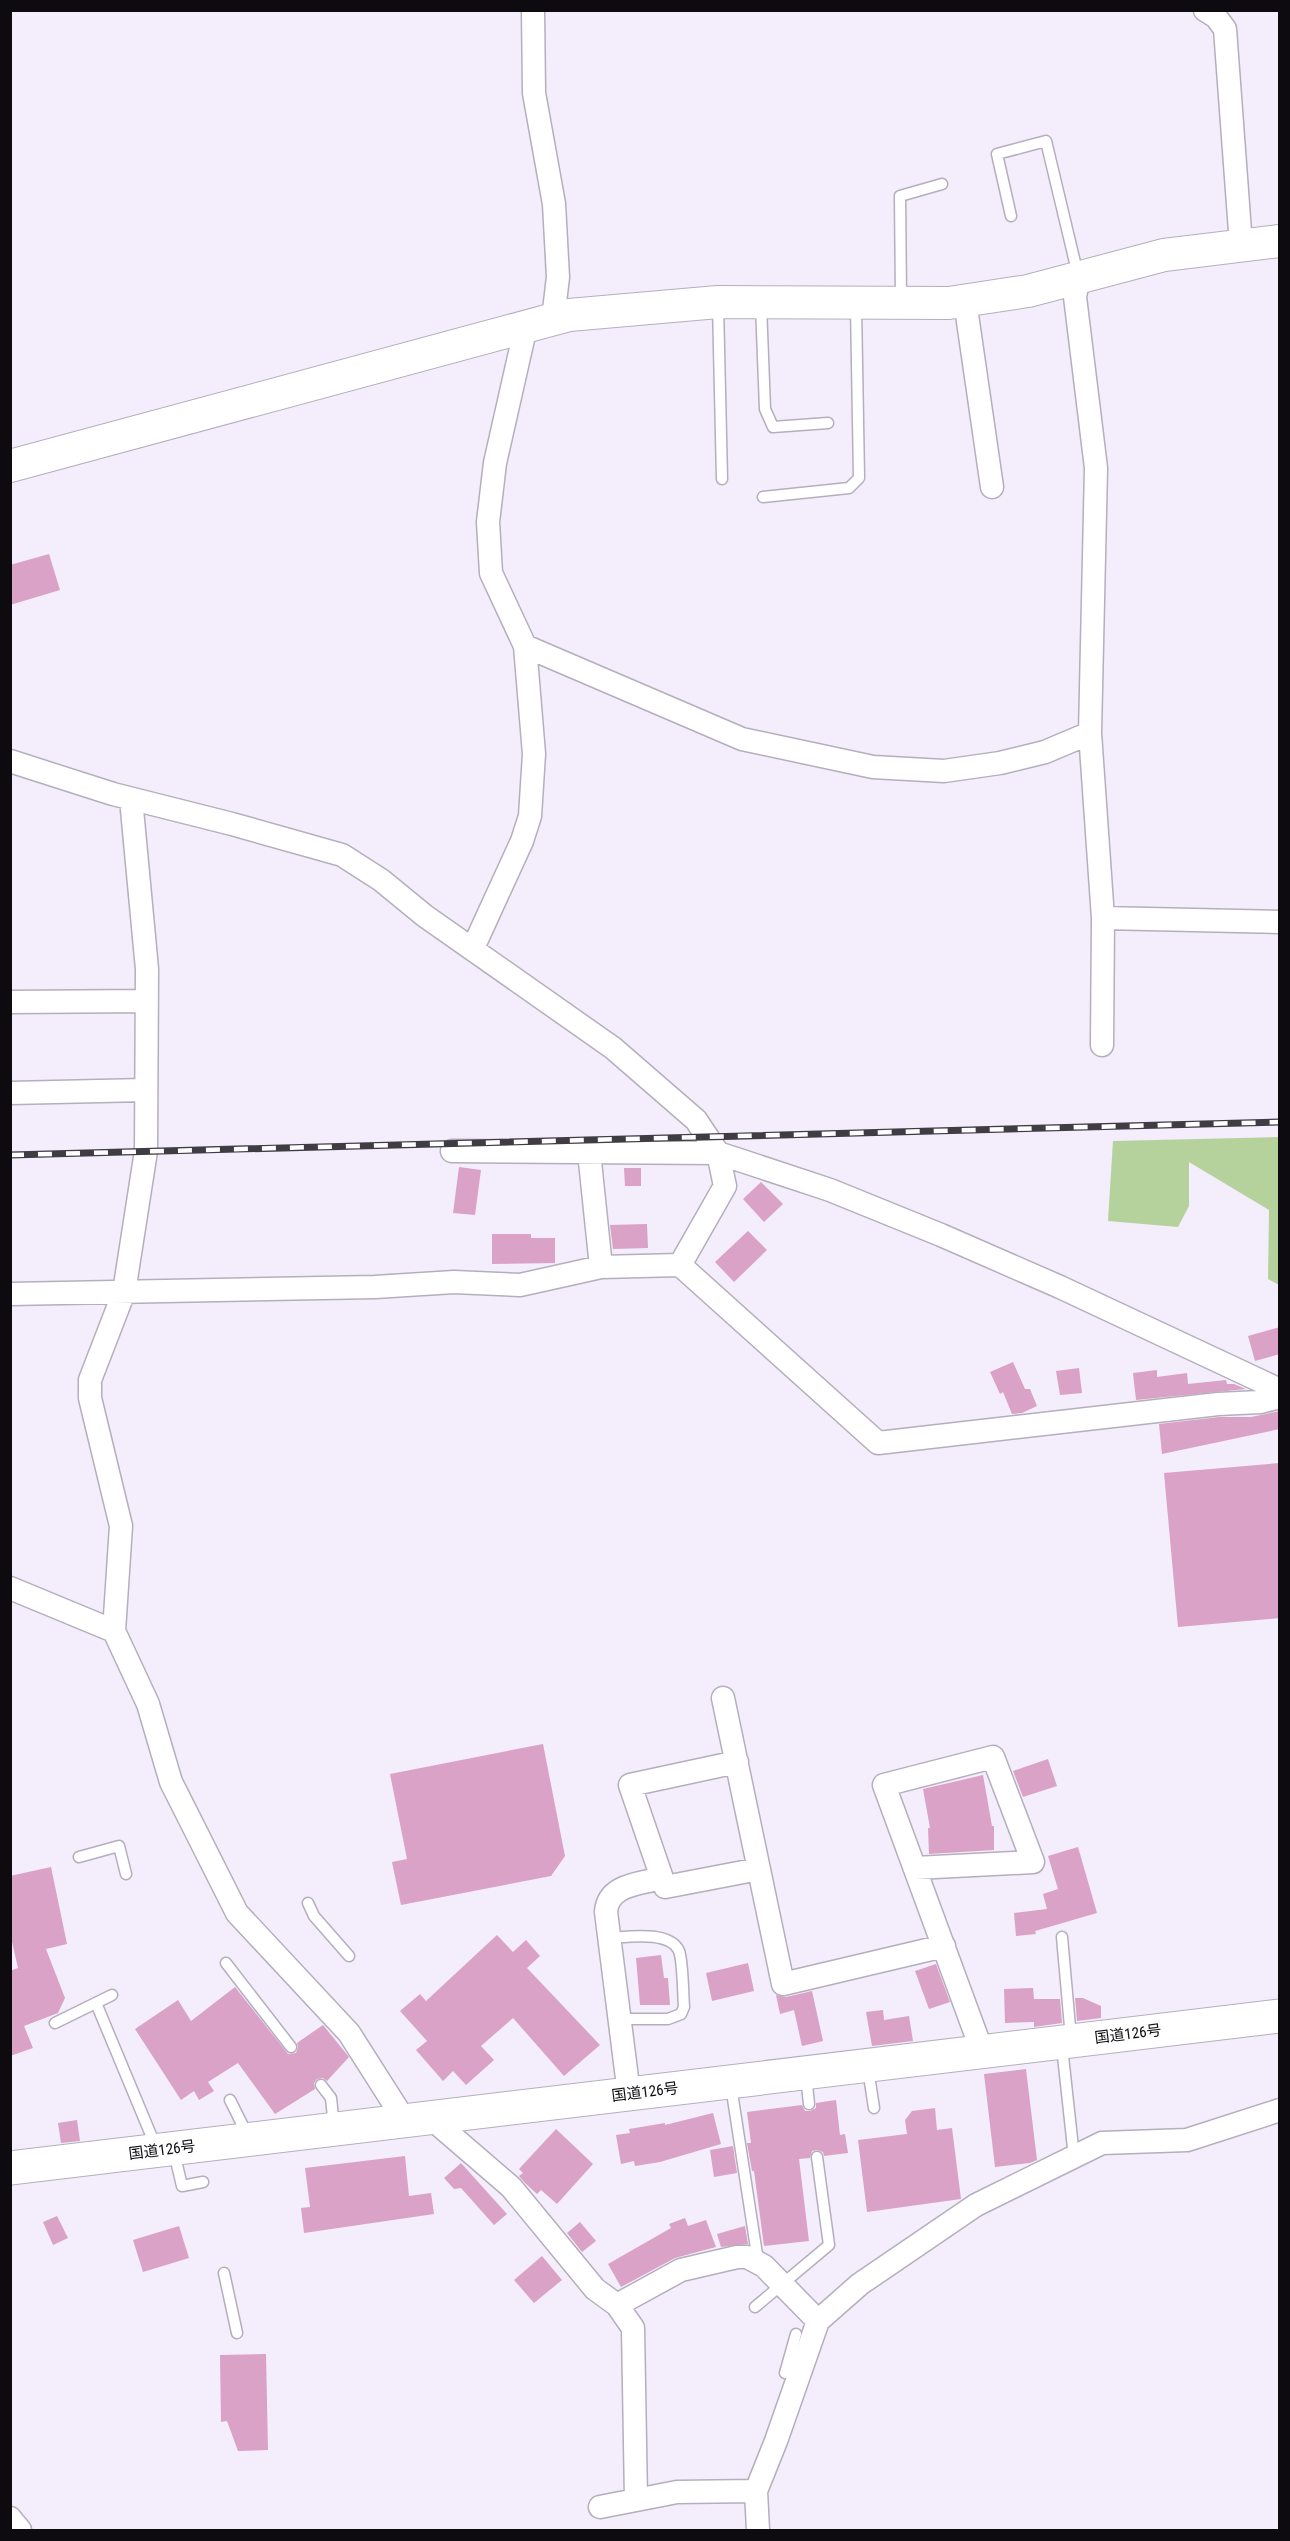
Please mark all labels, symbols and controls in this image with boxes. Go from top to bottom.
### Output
street label: 国道126号 [1094,2021,1162,2047]
street label: 国道126号 [611,2079,679,2105]
street label: 国道126号 [128,2137,196,2163]

